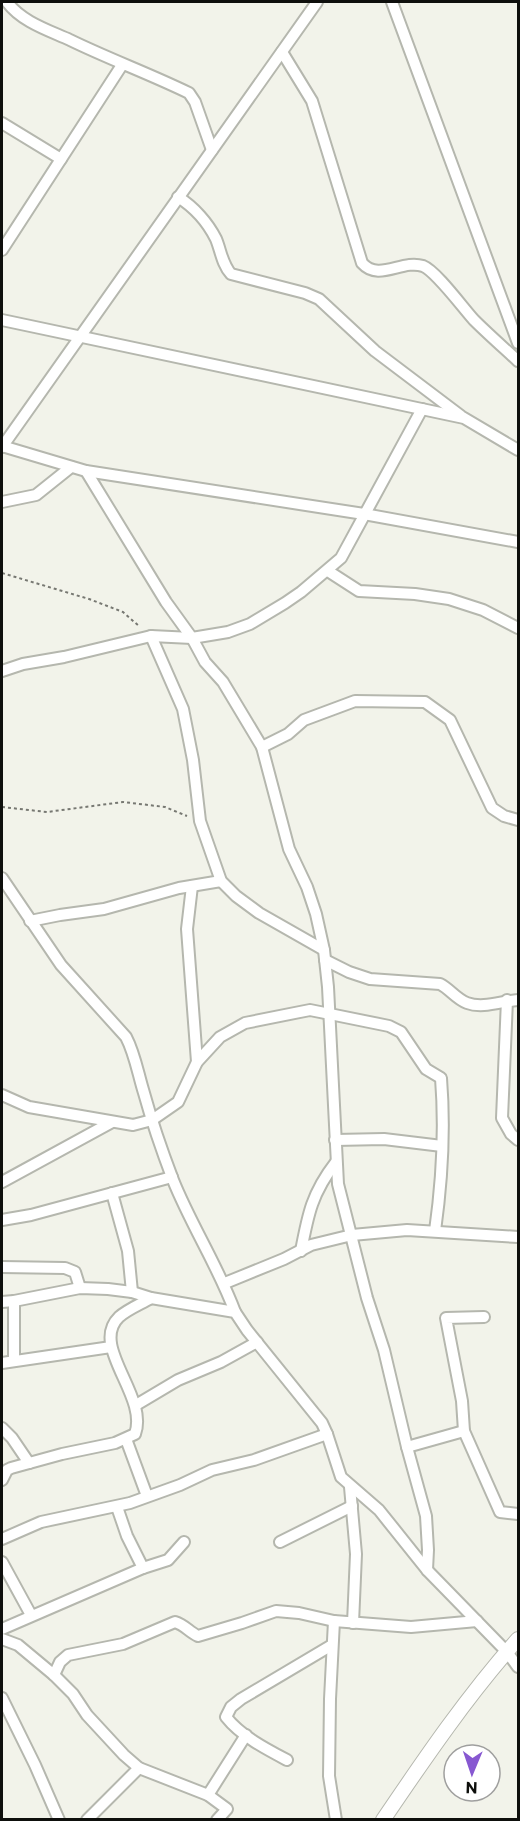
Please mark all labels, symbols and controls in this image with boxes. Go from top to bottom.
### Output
north arrow [442,1743,502,1803]
text: N [465,1779,478,1798]

